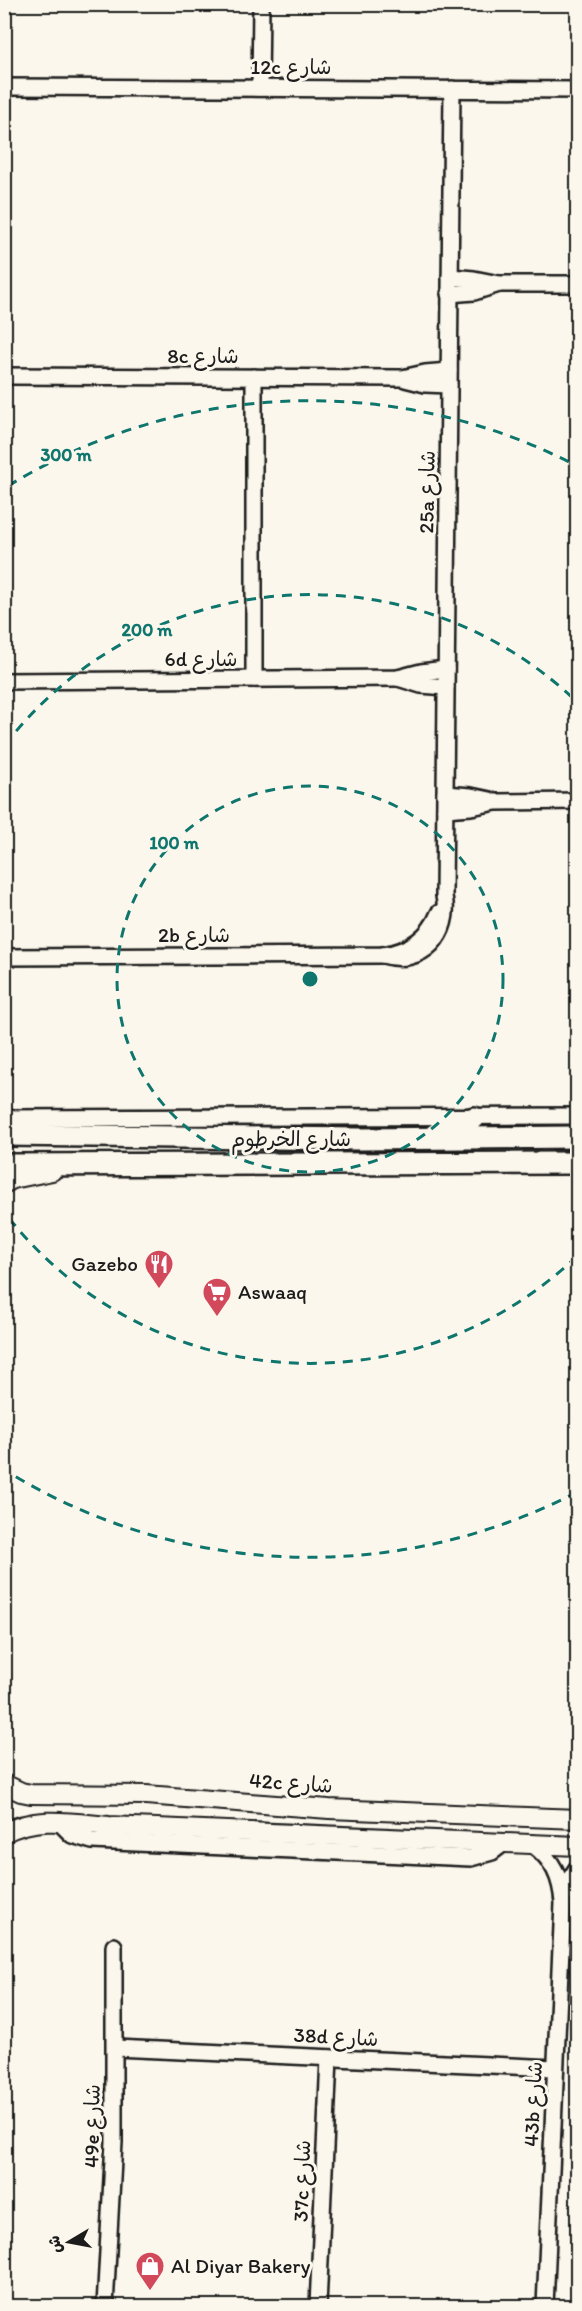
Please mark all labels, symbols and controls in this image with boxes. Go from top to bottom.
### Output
street label: 12c شارع [251,54,331,82]
street label: 8c شارع [167,343,239,371]
text: 300 m [40,444,92,466]
street label: 25a شارع [413,450,443,534]
text: 200 m [122,619,173,641]
street label: 6d شارع [165,646,237,674]
text: 100 m [149,832,200,854]
street label: 2b شارع [158,922,230,950]
centre of rings [300,969,320,989]
street label: شارع الخرطوم [231,1126,351,1155]
restaurant icon: Gazebo [143,1248,175,1290]
place label: Gazebo [71,1251,138,1276]
supermarket icon: Aswaaq [201,1276,233,1318]
place label: Aswaaq [238,1279,307,1304]
street label: 42c شارع [248,1767,334,1801]
street label: 38d شارع [293,2022,379,2054]
street label: 43b شارع [518,2061,550,2147]
street label: 49e شارع [78,2084,108,2168]
street label: 37c شارع [288,2140,318,2222]
north arrow [39,2212,99,2272]
text: ش [44,2234,66,2255]
shop icon: Al Diyar Bakery [134,2250,166,2292]
place label: Al Diyar Bakery [171,2253,310,2278]

